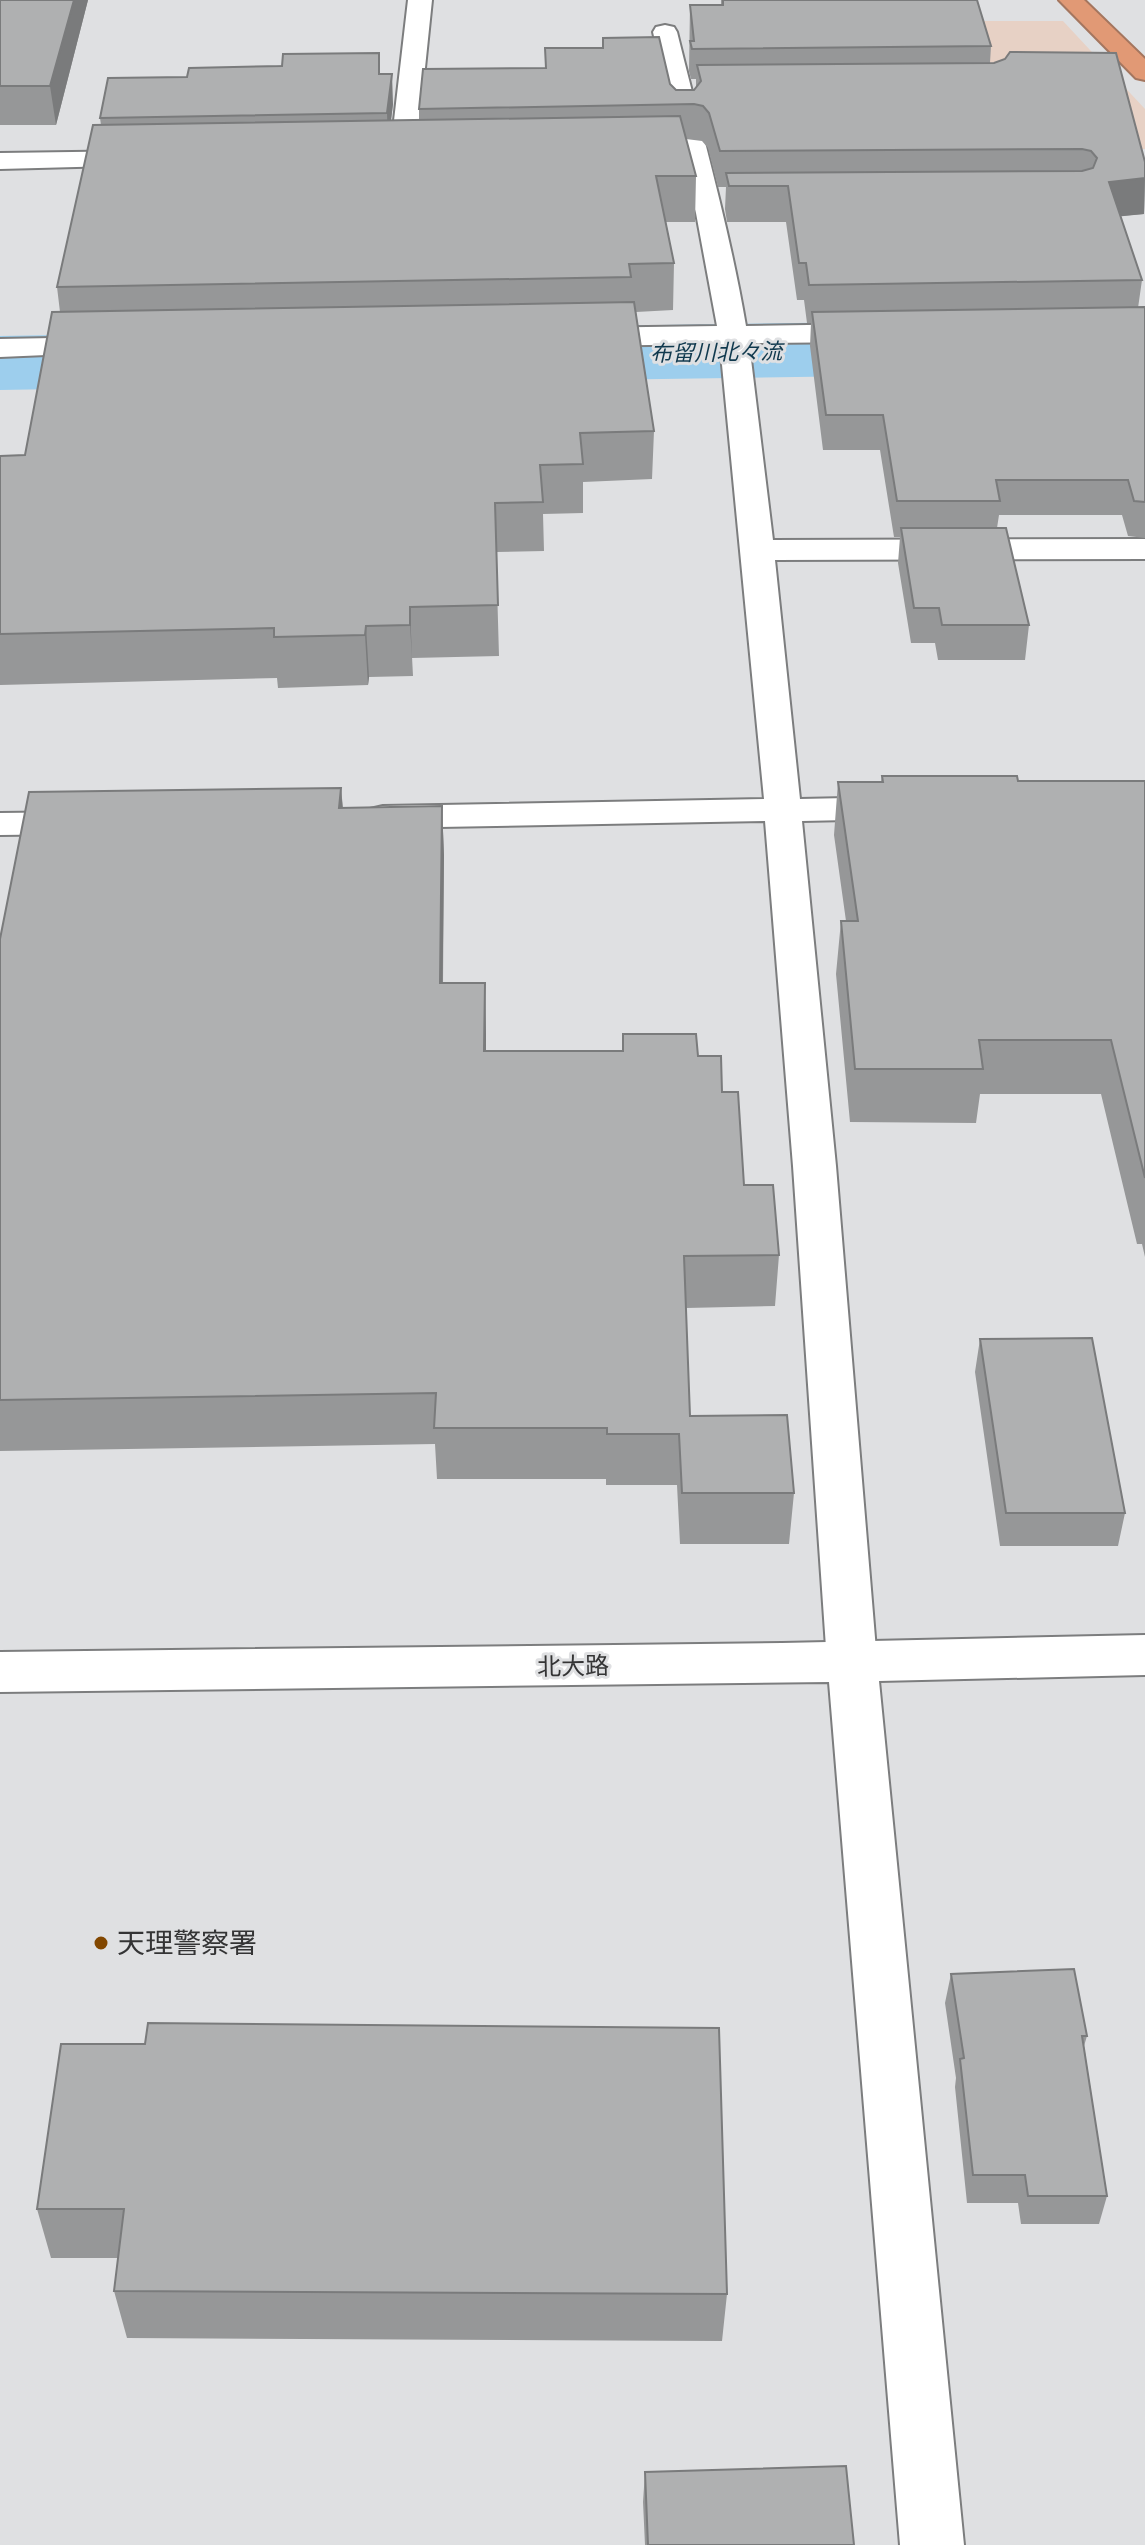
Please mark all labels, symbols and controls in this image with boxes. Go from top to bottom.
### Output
water label: 布留川北々流 [650,338,785,366]
street label: 北大路 [537,1652,609,1680]
place label: 天理警察署 [117,1927,257,1959]
marker: 天理警察署 [92,1934,110,1952]

